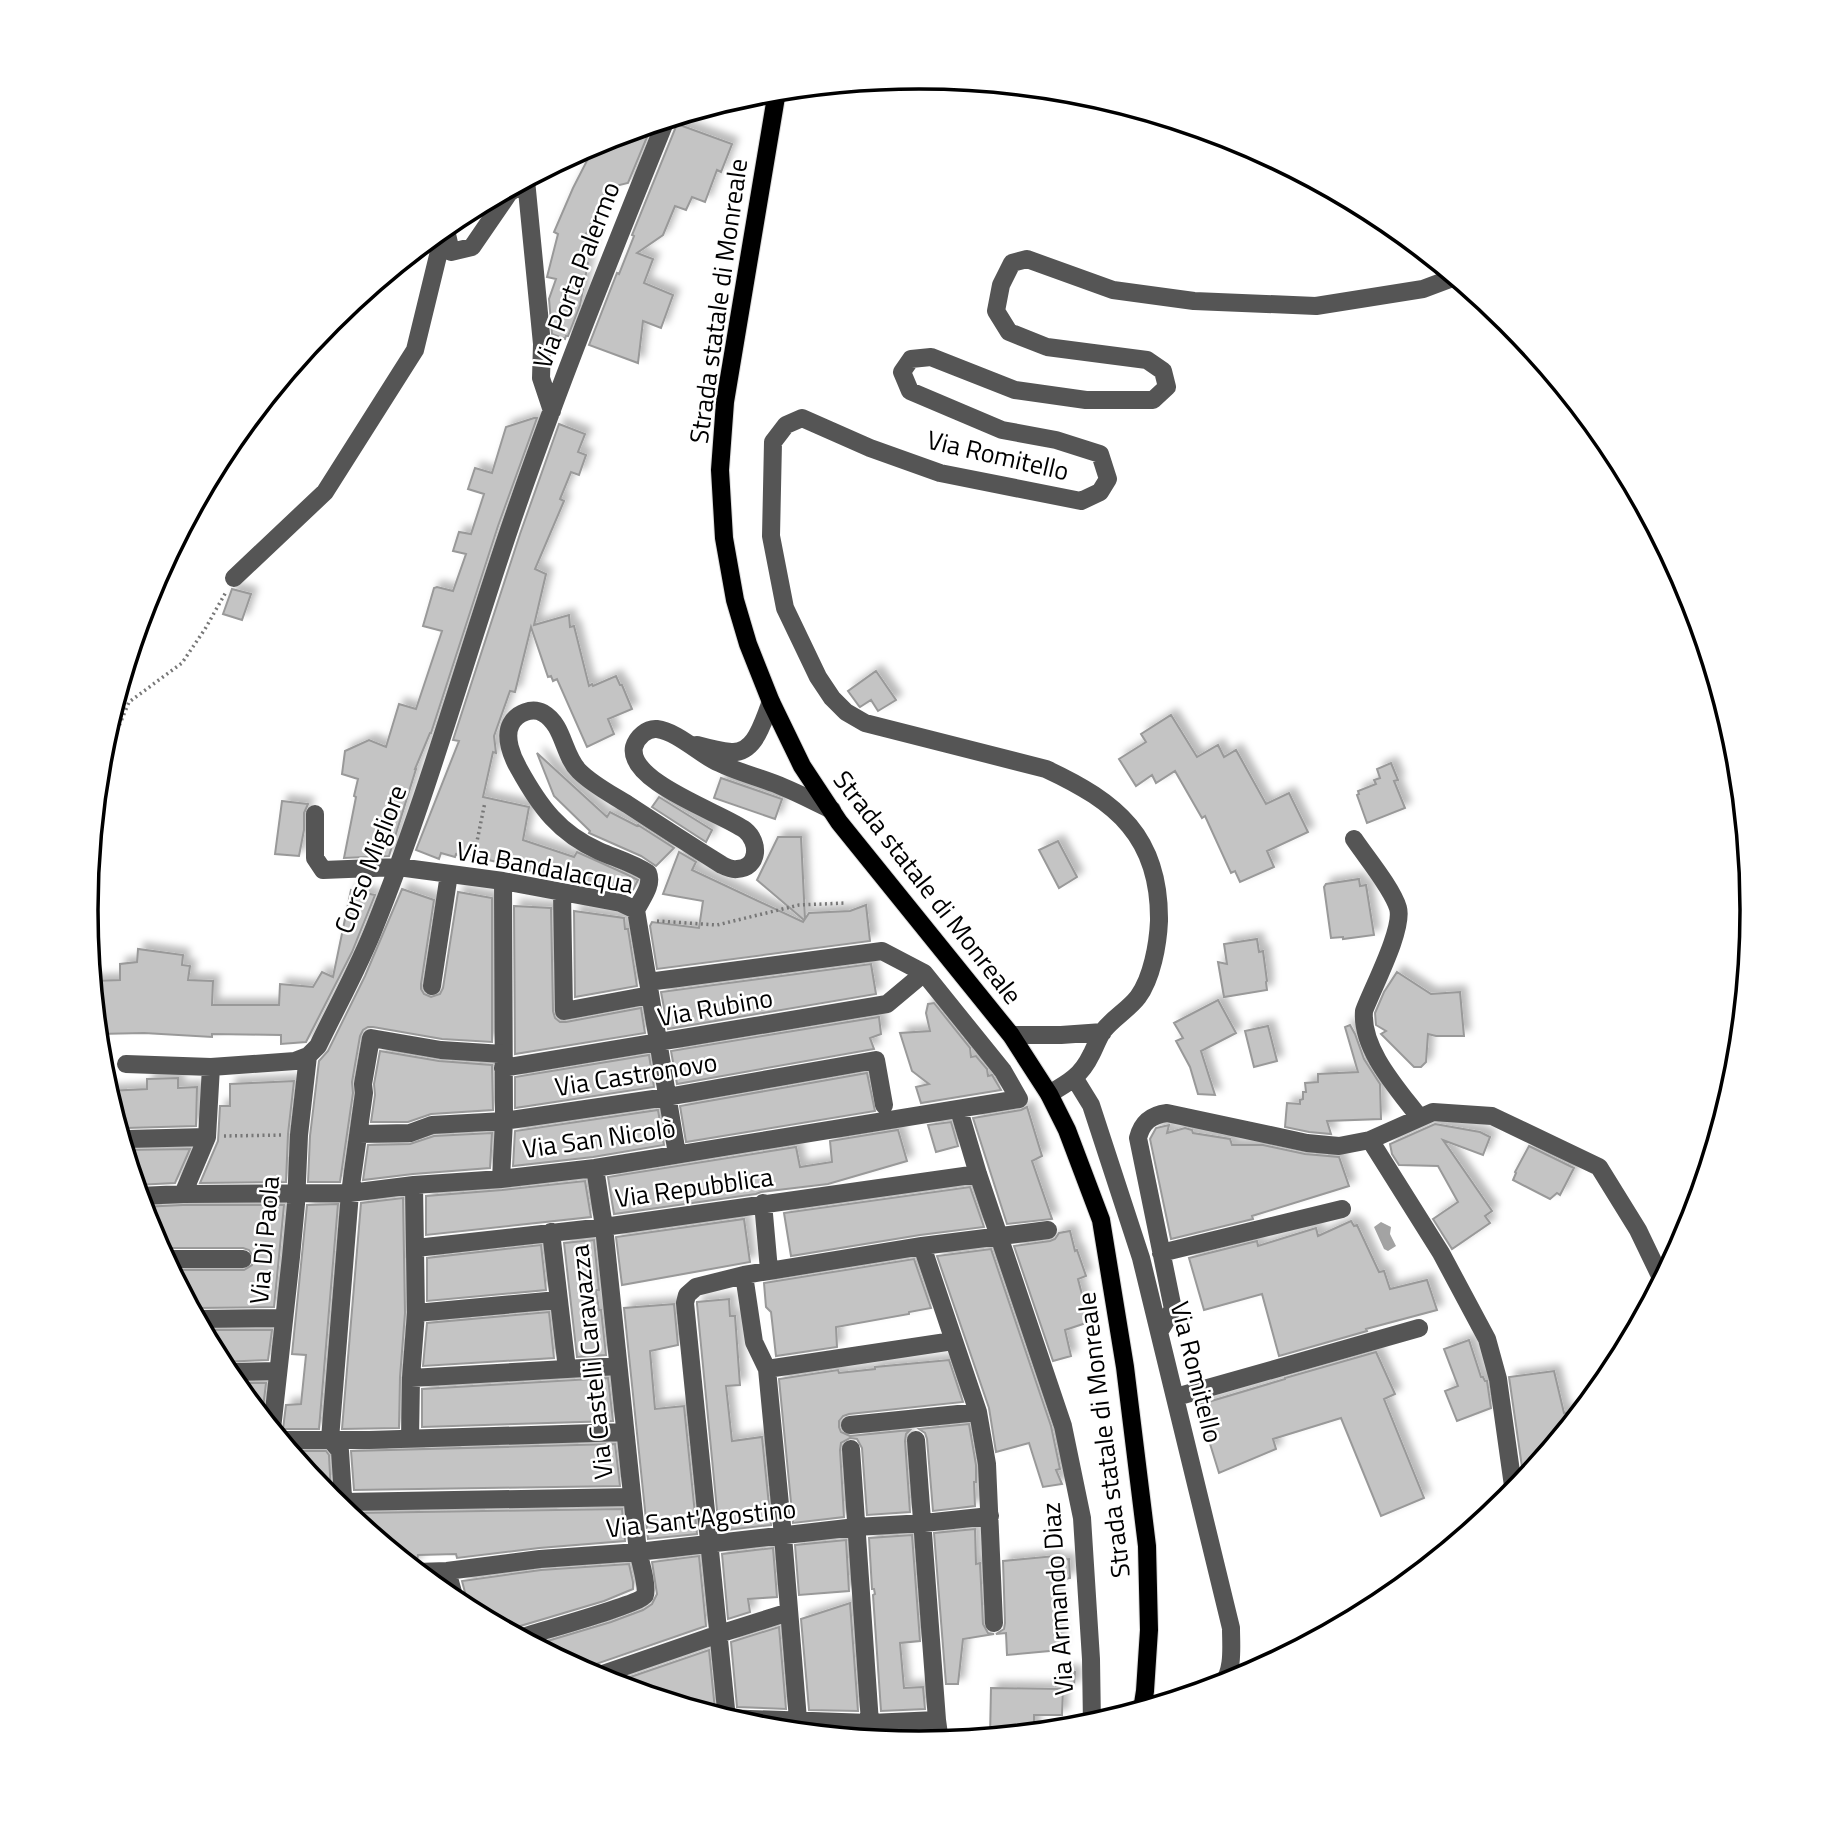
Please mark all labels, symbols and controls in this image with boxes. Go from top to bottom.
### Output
street label: Strada statale di Monreale [679,156,757,446]
street label: Via Porta Palermo [522,176,630,374]
street label: Via Romitello [923,420,1073,490]
street label: Strada statale di Monreale [824,762,1032,1012]
street label: Corso Migliore [324,779,416,939]
street label: Via Bandalacqua [453,831,637,903]
street label: Via Rubino [654,978,776,1036]
street label: Via Castronovo [552,1042,720,1106]
street label: Via San Nicolò [520,1108,678,1168]
street label: Via Repubblica [612,1157,776,1217]
street label: Via Di Paola [239,1174,289,1306]
street label: Via Castelli Caravazza [559,1243,623,1481]
street label: Strada statale di Monreale [1066,1290,1140,1580]
street label: Via Romitello [1161,1297,1233,1447]
street label: Via Sant'Agostino [604,1489,798,1547]
street label: Via Armando Diaz [1031,1501,1083,1697]

